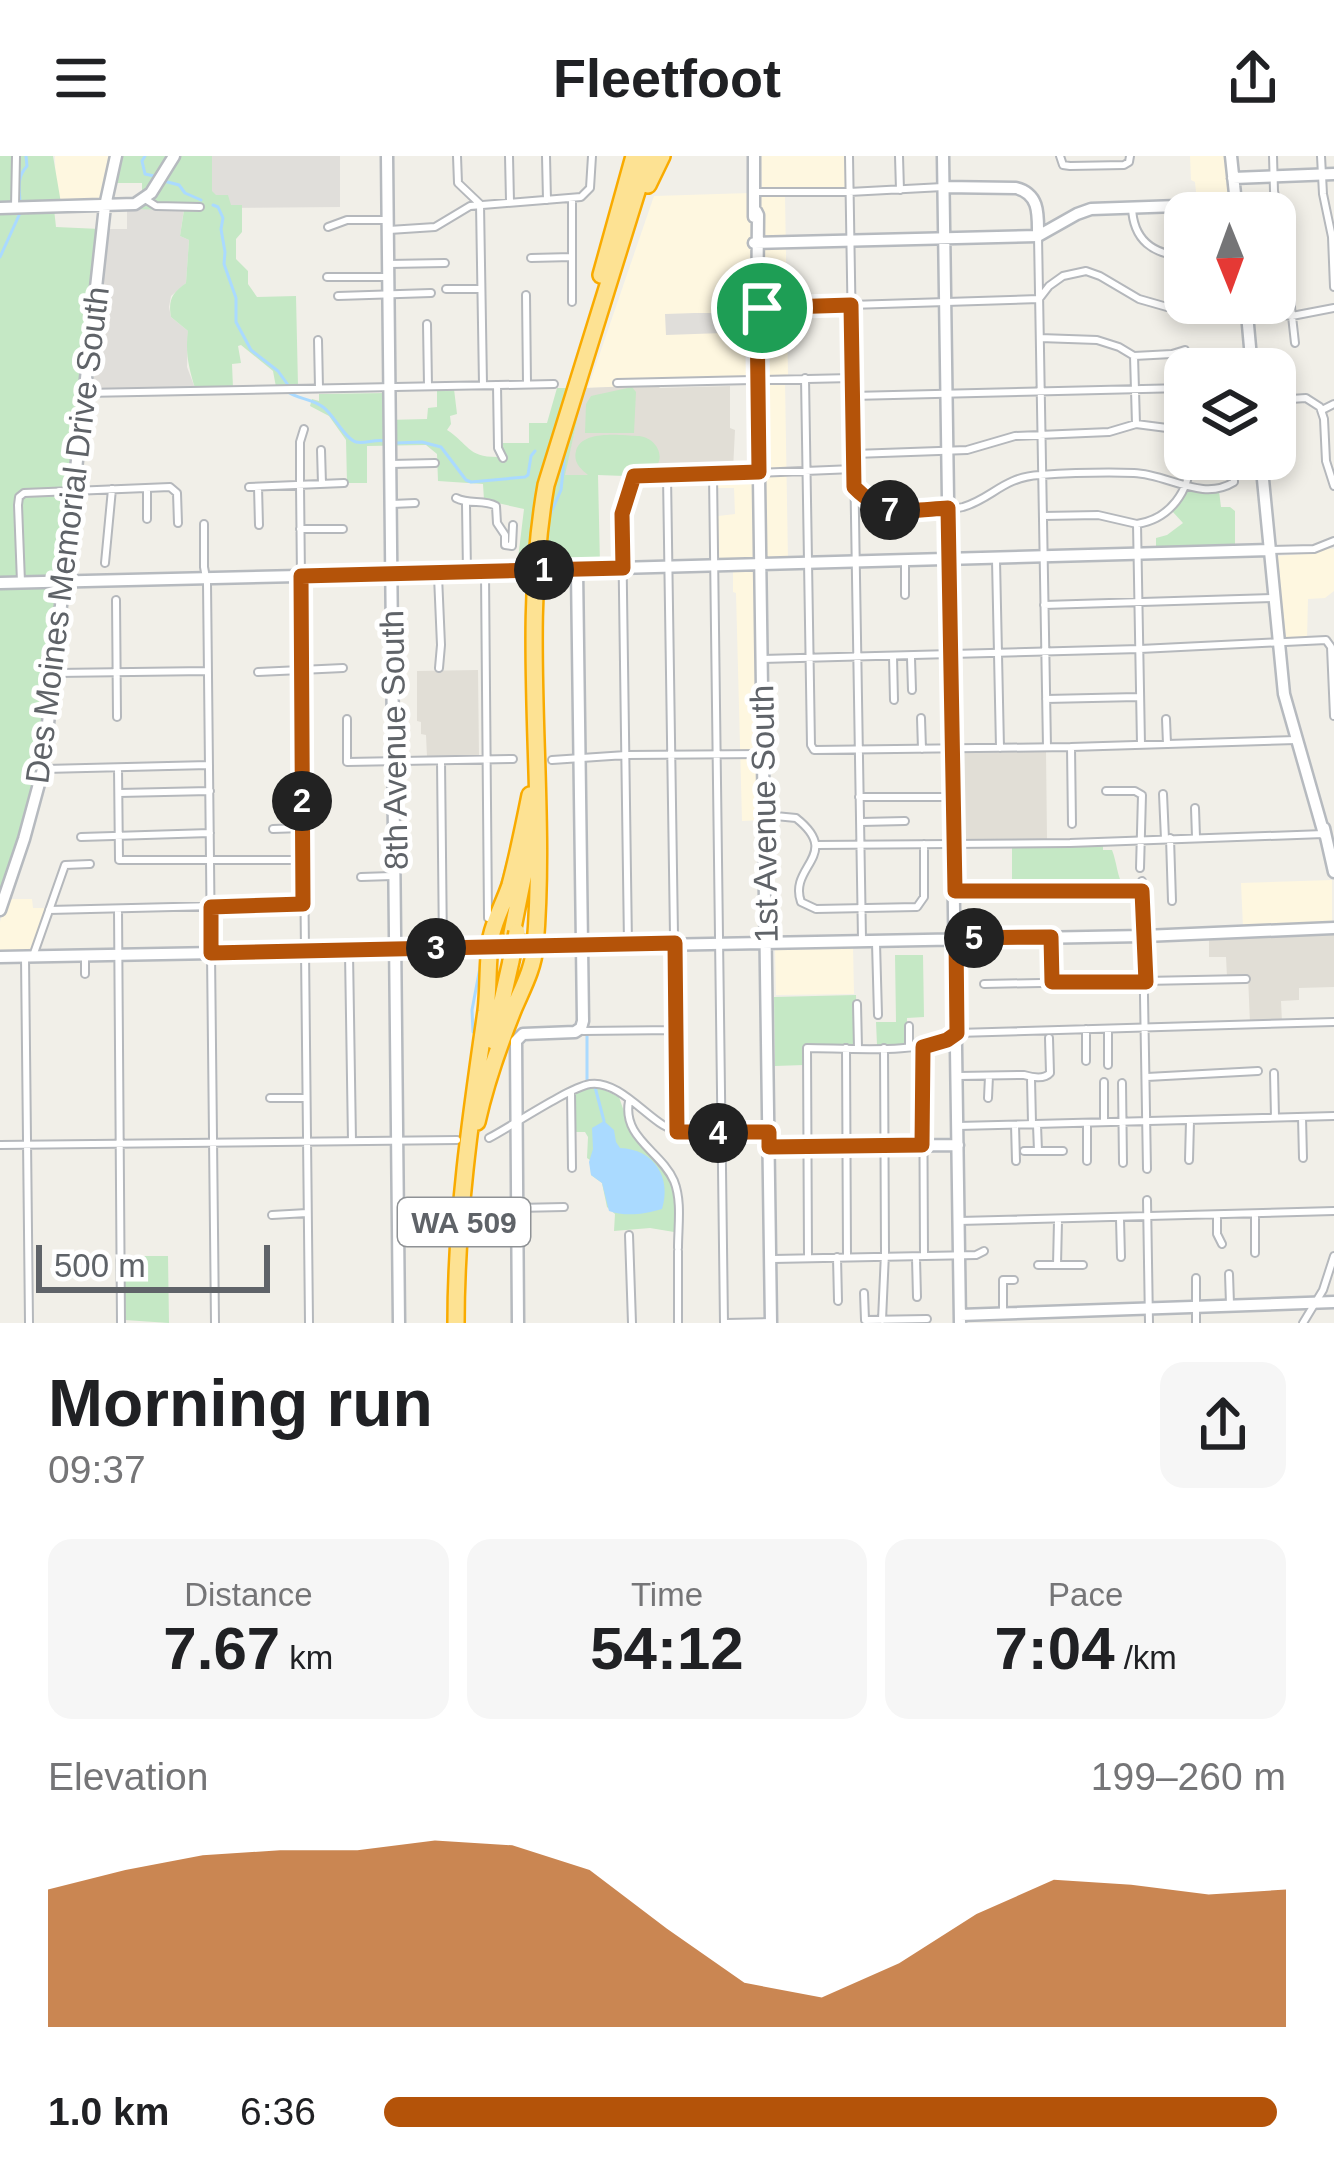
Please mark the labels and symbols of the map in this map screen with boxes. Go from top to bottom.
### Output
north arrow [1164,192,1296,324]
pin [711,257,813,359]
street label: Des Moines Memorial Drive South [18,284,116,786]
pin: 7 [860,480,920,540]
pin: 1 [514,540,574,600]
street label: 8th Avenue South [373,610,415,870]
street label: 1st Avenue South [743,685,785,943]
pin: 2 [272,771,332,831]
pin: 5 [944,908,1004,968]
pin: 3 [406,918,466,978]
pin: 4 [688,1103,748,1163]
road number: WA 509 [398,1198,530,1246]
scale bar [36,1239,270,1292]

